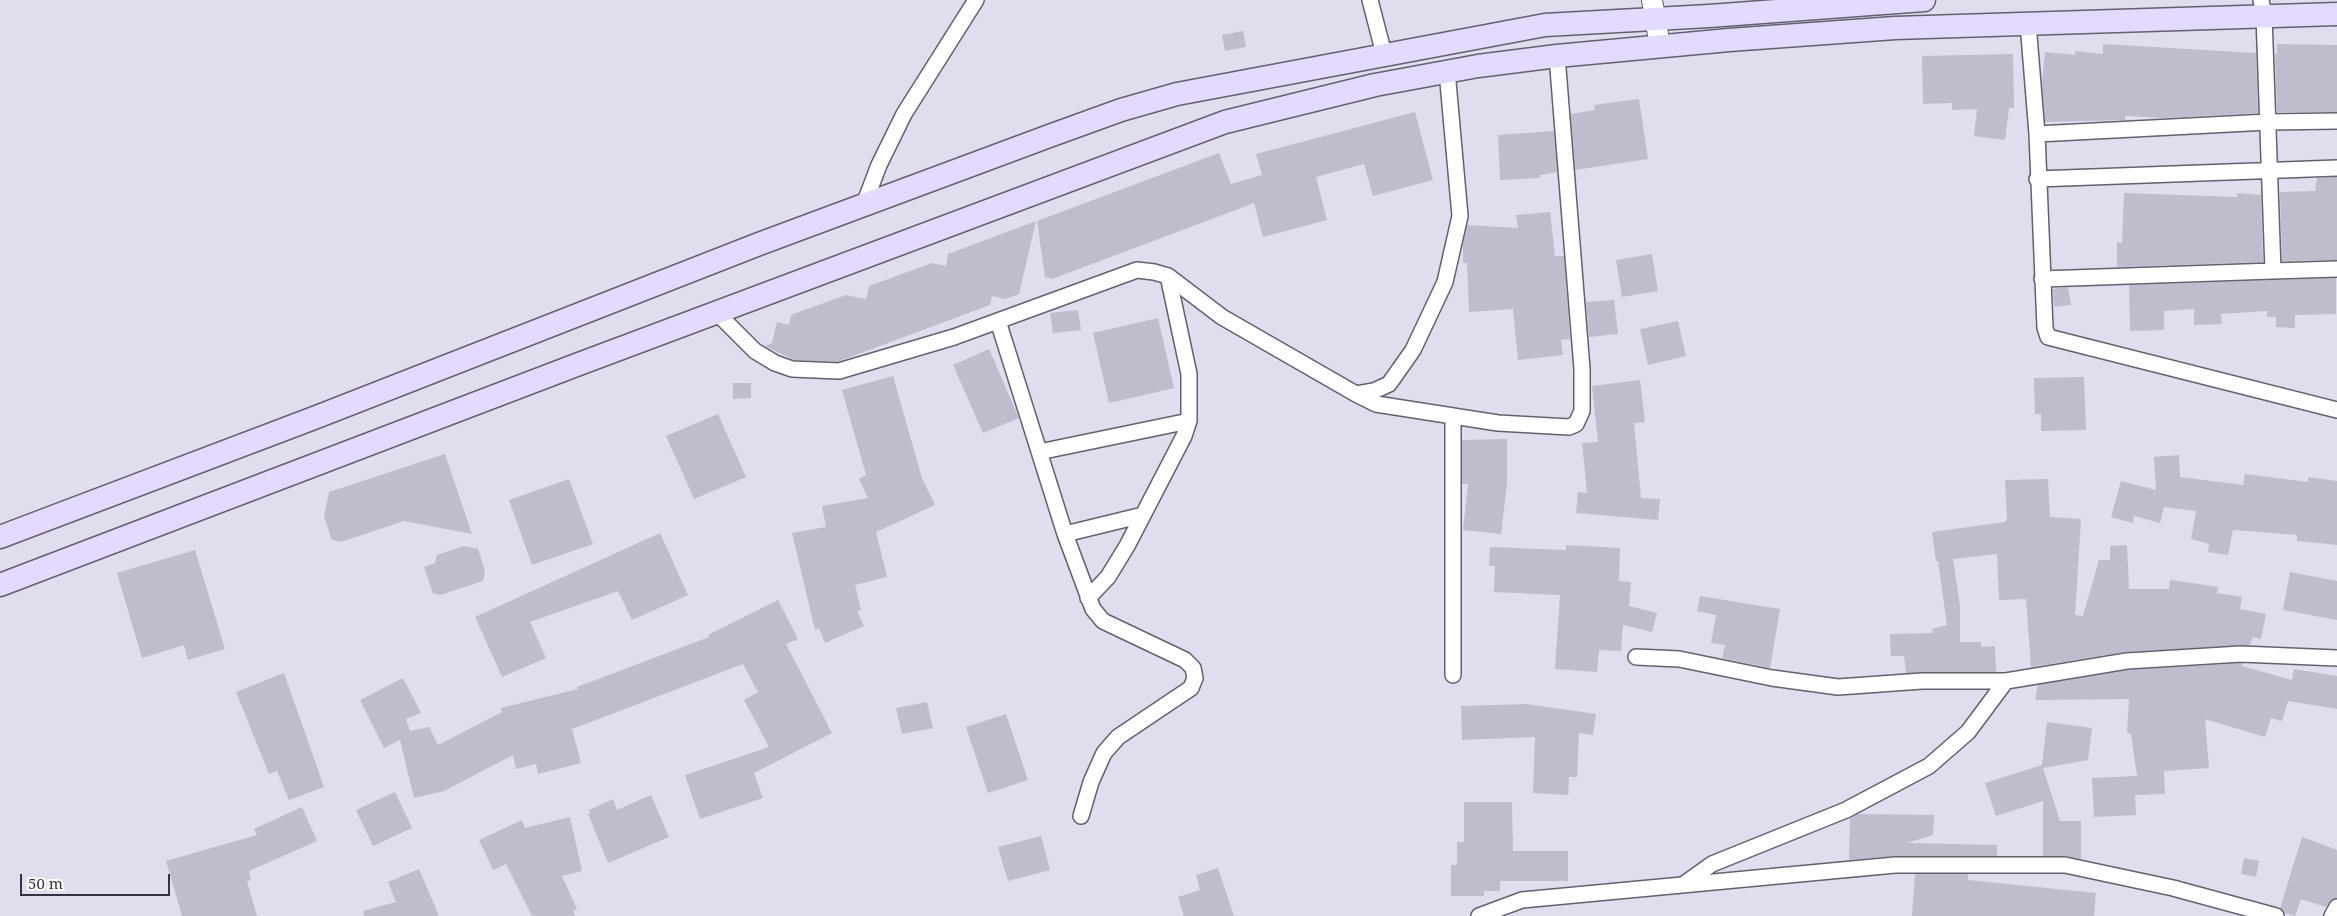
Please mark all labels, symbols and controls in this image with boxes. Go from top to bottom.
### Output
scale bar [22,864,172,896]
text: 50 m [28,873,63,893]

